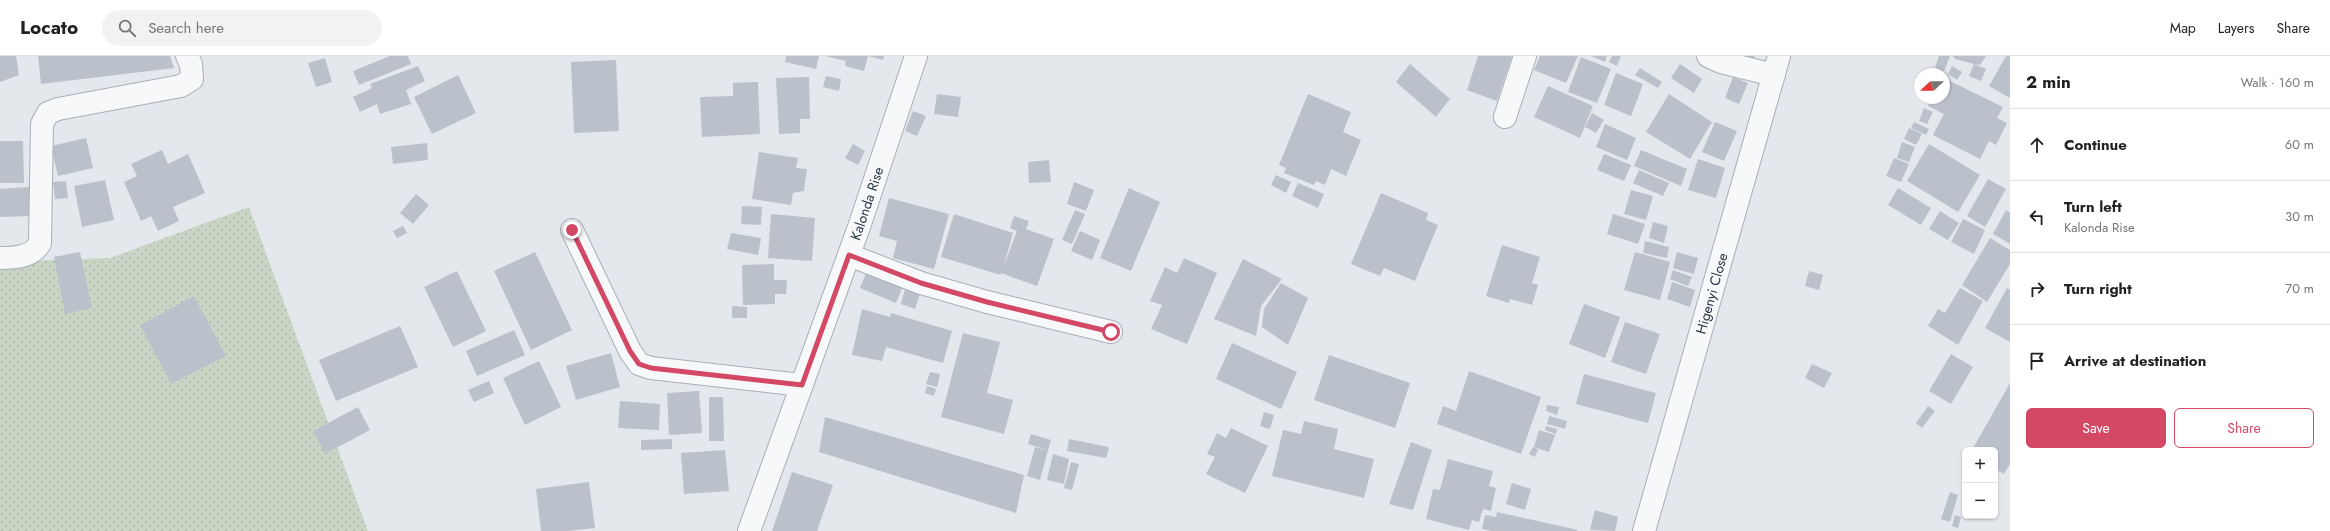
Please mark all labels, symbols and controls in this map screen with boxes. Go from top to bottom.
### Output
search box [102,10,382,46]
text: Locato [20,14,78,41]
icon: search [116,17,138,39]
text: Search here [148,17,224,39]
text: Map [2170,18,2196,38]
text: Layers [2218,18,2254,38]
text: Share [2276,18,2310,38]
north arrow [1914,68,1950,104]
text: 2 min [2026,70,2071,94]
text: Walk · 160 m [2241,73,2314,92]
icon: ahead [2026,134,2048,156]
text: Continue [2064,134,2127,156]
text: 60 m [2285,135,2314,154]
street label: Kalonda Rise [845,164,888,243]
text: Turn left [2064,196,2122,218]
icon: left [2026,206,2048,228]
text: 30 m [2285,207,2314,226]
text: Kalonda Rise [2064,218,2135,237]
route end [563,221,581,239]
street label: Higenyi Close [1690,251,1733,336]
icon: right [2026,278,2048,300]
text: Turn right [2064,278,2132,300]
text: 70 m [2285,279,2314,298]
route start [1102,323,1120,341]
icon: arrive [2026,350,2048,372]
text: Arrive at destination [2064,350,2206,372]
button: Save [2026,408,2166,448]
button: Share [2174,408,2314,448]
map controls [1962,447,1998,519]
button: + [1962,447,1998,483]
button: − [1962,483,1998,519]

